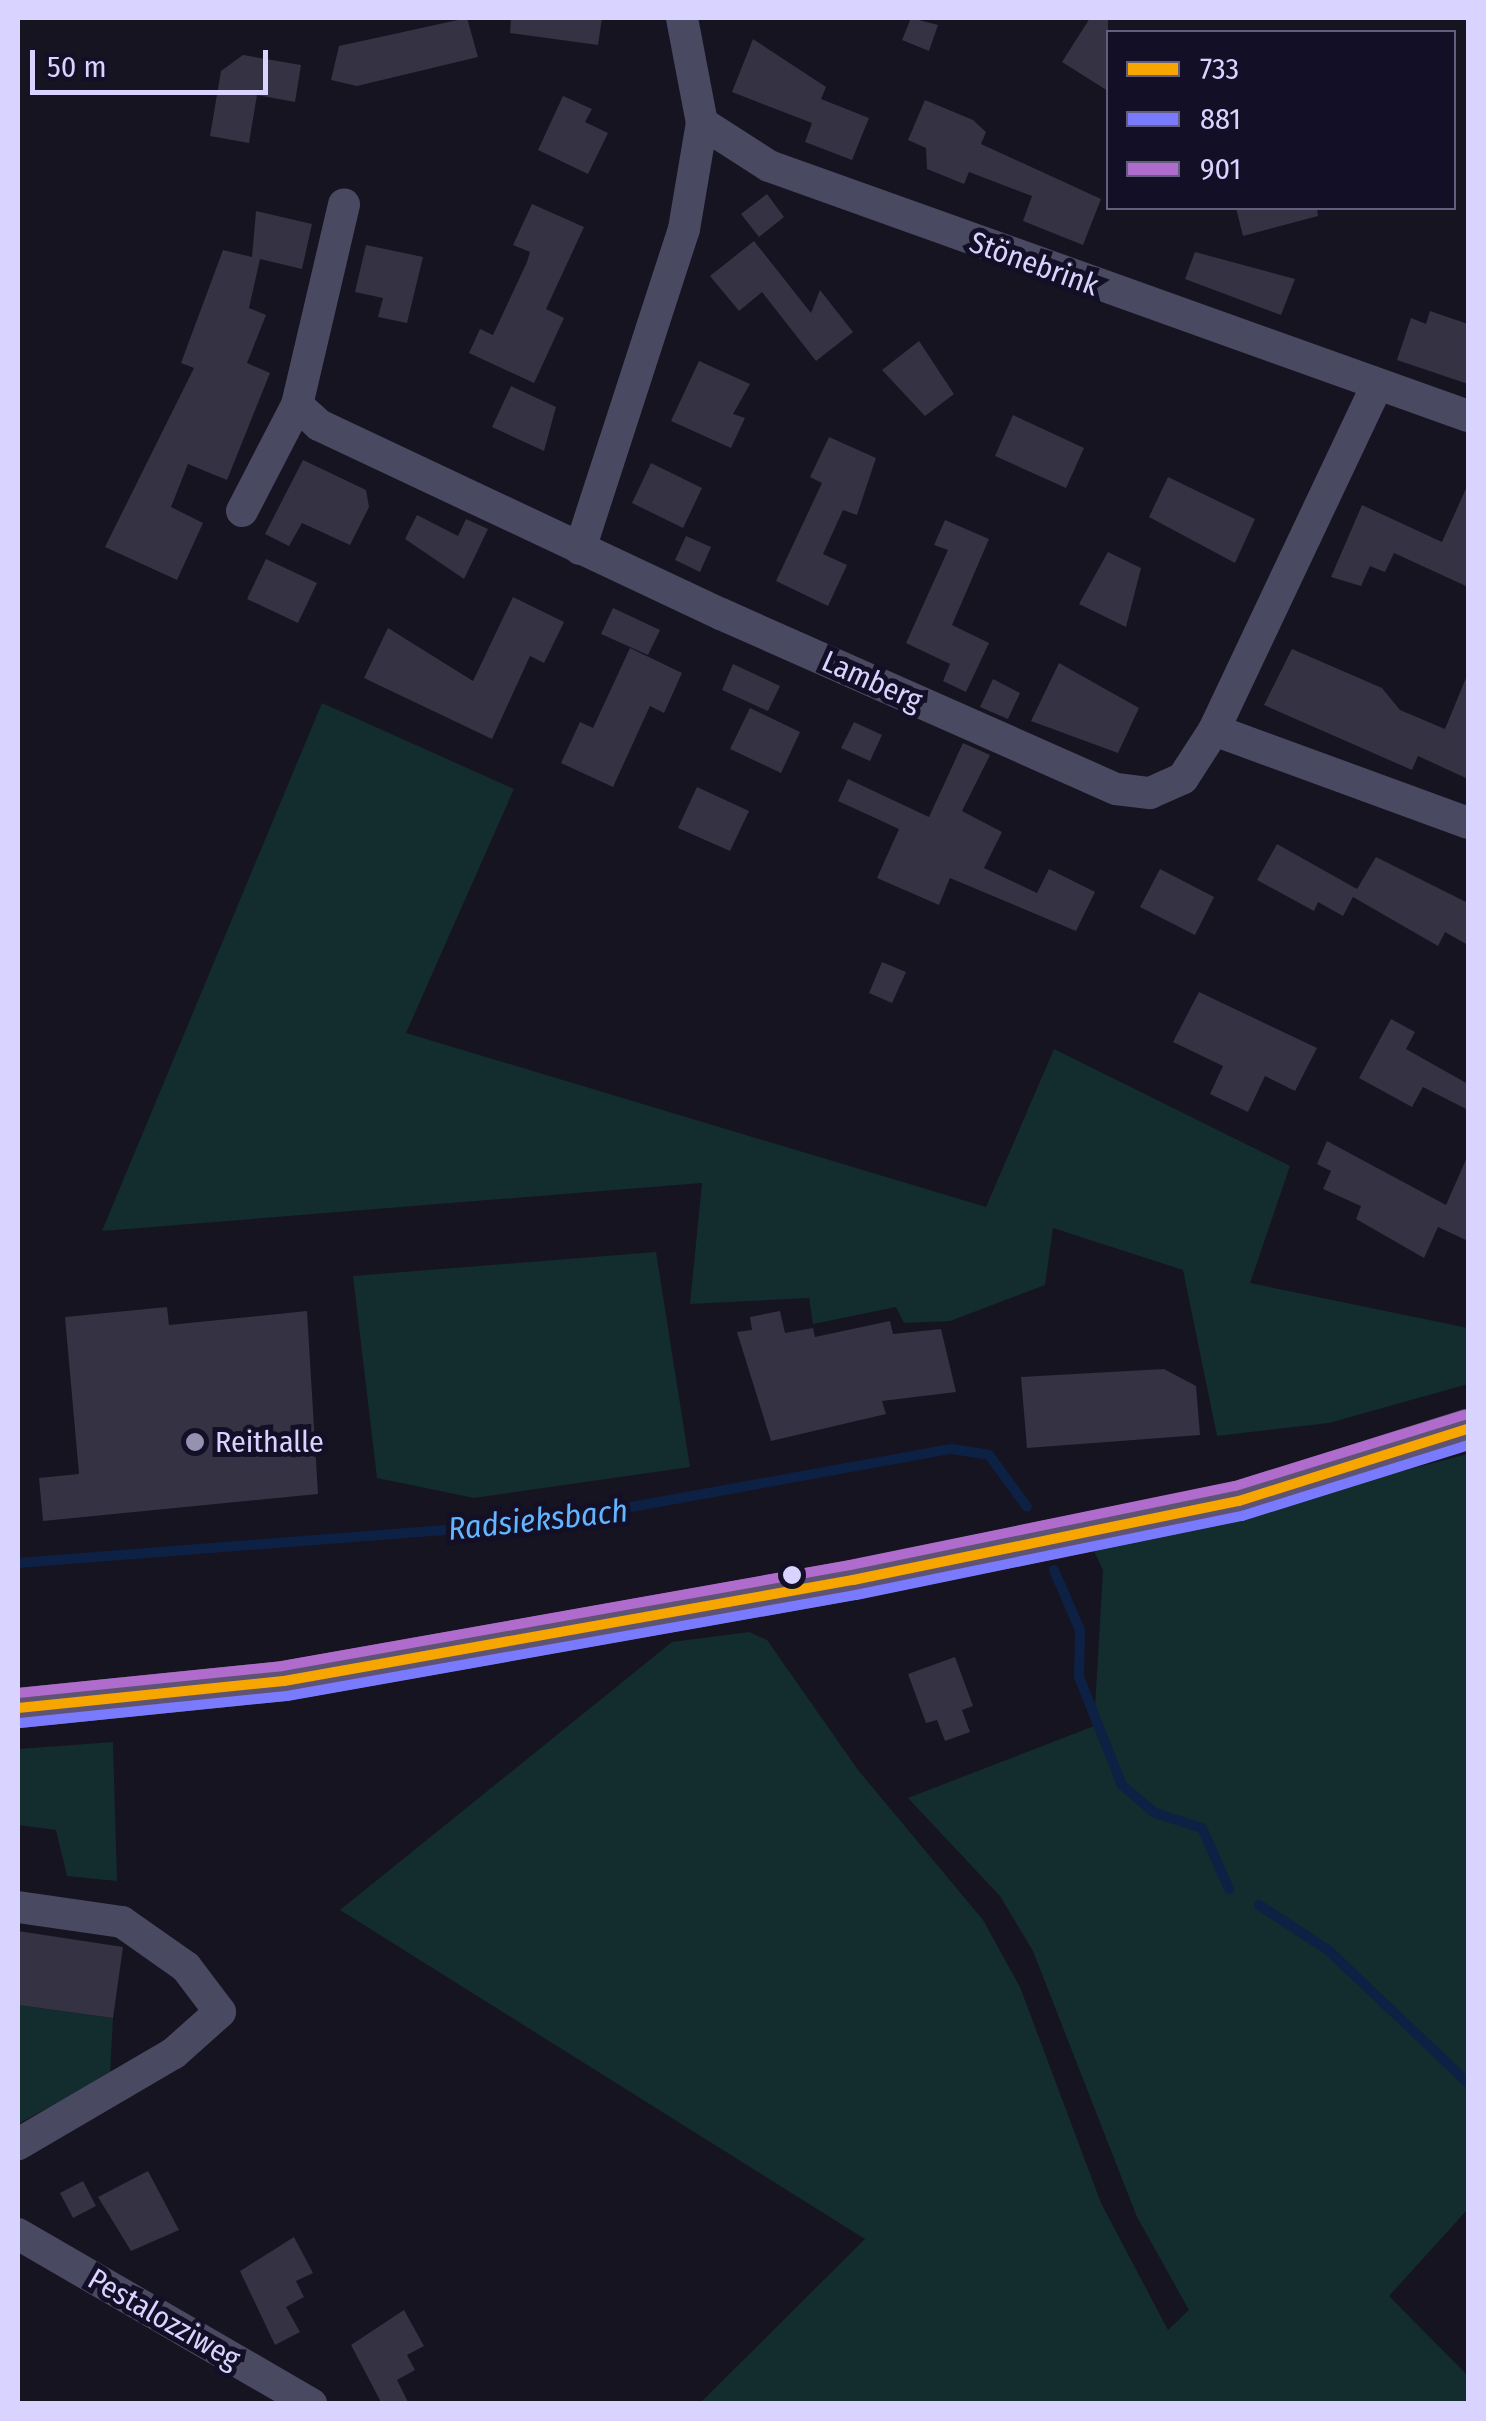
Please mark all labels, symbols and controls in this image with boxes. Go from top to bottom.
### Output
scale bar [35,30,272,92]
legend [1106,30,1456,210]
text: 50 m [47,49,107,85]
text: 733 [1200,51,1239,87]
text: 881 [1200,101,1241,137]
text: 901 [1200,151,1241,187]
street label: Stönebrink [965,224,1103,304]
street label: Lamberg [816,643,928,719]
place label: Reithalle [215,1424,324,1460]
marker: Reithalle [184,1431,206,1453]
water label: Radsieksbach [446,1491,630,1549]
unlabelled marker [782,1565,802,1585]
street label: Pestalozziweg [82,2261,246,2377]

